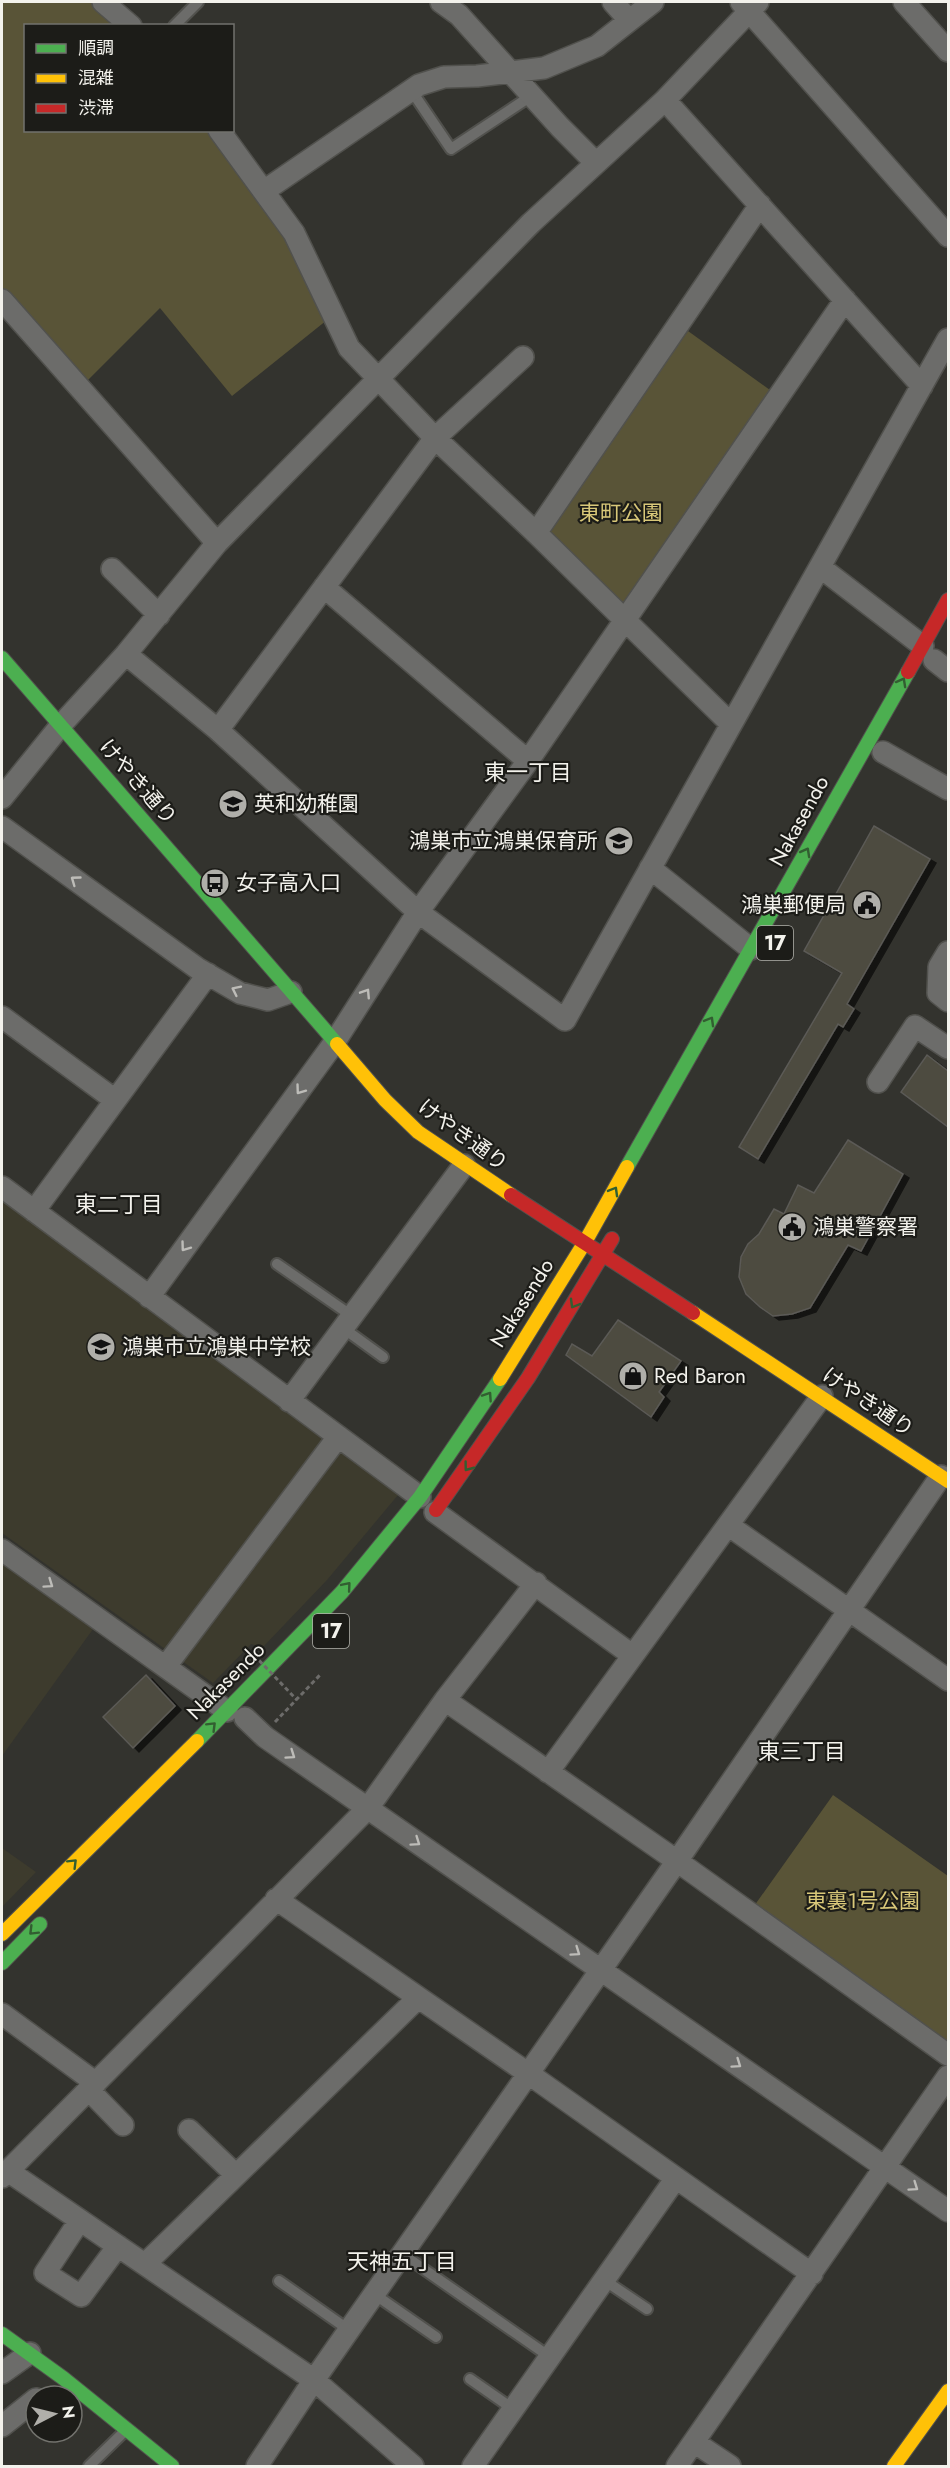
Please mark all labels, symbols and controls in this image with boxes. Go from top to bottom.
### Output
legend [24,24,234,132]
text: 順調 [78,35,114,61]
text: 混雑 [78,65,114,91]
text: 渋滞 [78,95,114,121]
park label: 東町公園 [579,498,663,528]
one-way arrow [895,678,906,688]
street label: けやき通り [92,733,184,831]
district label: 東一丁目 [484,756,572,788]
street label: Nakasendo [762,770,836,872]
school or university icon: 英和幼稚園 [217,788,249,820]
place label: 英和幼稚園 [254,789,359,819]
school or university icon: 鴻巣市立鴻巣保育所 [603,825,635,857]
place label: 鴻巣市立鴻巣保育所 [409,826,598,856]
one-way arrow [799,847,810,858]
bus stop icon: 女子高入口 [199,867,231,899]
place label: 女子高入口 [236,868,341,898]
one-way arrow [70,876,81,887]
public building icon: 鴻巣郵便局 [851,889,883,921]
place label: 鴻巣郵便局 [741,890,846,920]
road number: 17 [757,926,793,960]
one-way arrow [231,985,242,997]
one-way arrow [359,989,370,1000]
one-way arrow [703,1017,714,1027]
one-way arrow [296,1083,307,1094]
street label: けやき通り [412,1092,514,1178]
one-way arrow [607,1187,618,1197]
district label: 東二丁目 [75,1188,163,1220]
public building icon: 鴻巣警察署 [776,1211,808,1243]
place label: 鴻巣警察署 [813,1212,918,1242]
one-way arrow [181,1241,192,1252]
street label: Nakasendo [483,1253,561,1353]
one-way arrow [570,1298,582,1308]
school or university icon: 鴻巣市立鴻巣中学校 [85,1331,117,1363]
place label: 鴻巣市立鴻巣中学校 [122,1332,311,1362]
shop icon: Red Baron [617,1360,649,1392]
street label: けやき通り [816,1360,920,1444]
place label: Red Baron [654,1361,746,1391]
one-way arrow [481,1392,492,1403]
one-way arrow [465,1461,476,1472]
one-way arrow [43,1577,54,1588]
one-way arrow [340,1582,351,1593]
road number: 17 [313,1614,349,1648]
street label: Nakasendo [180,1635,272,1727]
one-way arrow [204,1723,215,1734]
district label: 東三丁目 [758,1735,846,1767]
one-way arrow [284,1748,295,1759]
one-way arrow [409,1835,420,1846]
one-way arrow [65,1860,76,1871]
park label: 東裏1号公園 [806,1886,920,1916]
one-way arrow [30,1923,41,1934]
one-way arrow [570,1945,581,1956]
one-way arrow [730,2057,741,2068]
one-way arrow [907,2180,918,2191]
district label: 天神五丁目 [347,2245,457,2277]
north arrow [24,2384,84,2444]
text: N [56,2405,81,2420]

